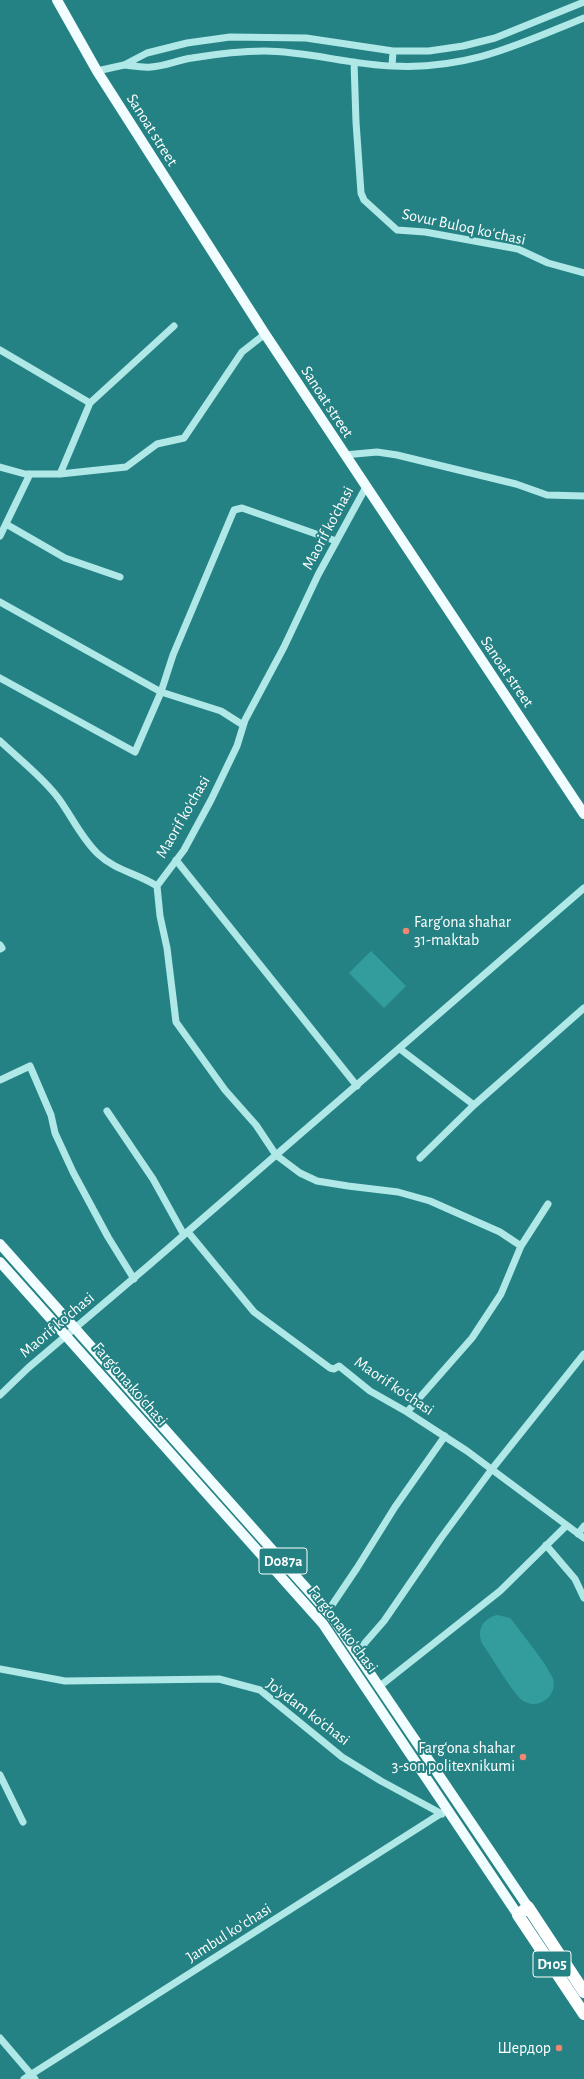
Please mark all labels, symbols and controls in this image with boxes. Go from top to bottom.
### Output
street label: Sanoat street [122,90,182,170]
street label: Sovur Buloq koʻchasi [400,205,528,249]
street label: Sanoat street [297,362,357,442]
street label: Maorif ko'chasi [298,483,358,573]
street label: Sanoat street [476,633,538,711]
street label: Maorif ko'chasi [152,772,214,862]
place label: Farg'ona shahar 31-maktab [414,912,511,950]
marker: Farg'ona shahar 31-maktab [401,926,411,936]
street label: Maorif ko'chasi [16,1288,98,1362]
street label: Fargʻona koʻchasi [88,1338,172,1430]
street label: Maorif ko'chasi [351,1352,437,1420]
road number: D087a [259,1548,307,1574]
street label: Fargʻona koʻchasi [304,1581,382,1677]
street label: Jo'ydam ko'chasi [262,1674,354,1750]
place label: Farg‘ona shahar 3-son politexnikumi [392,1738,515,1776]
marker: Farg‘ona shahar 3-son politexnikumi [518,1752,528,1762]
street label: Jambul koʻchasi [183,1899,275,1967]
road number: D105 [533,1951,571,1977]
place label: Шердор [497,2038,551,2058]
marker: Шердор [554,2043,564,2053]

